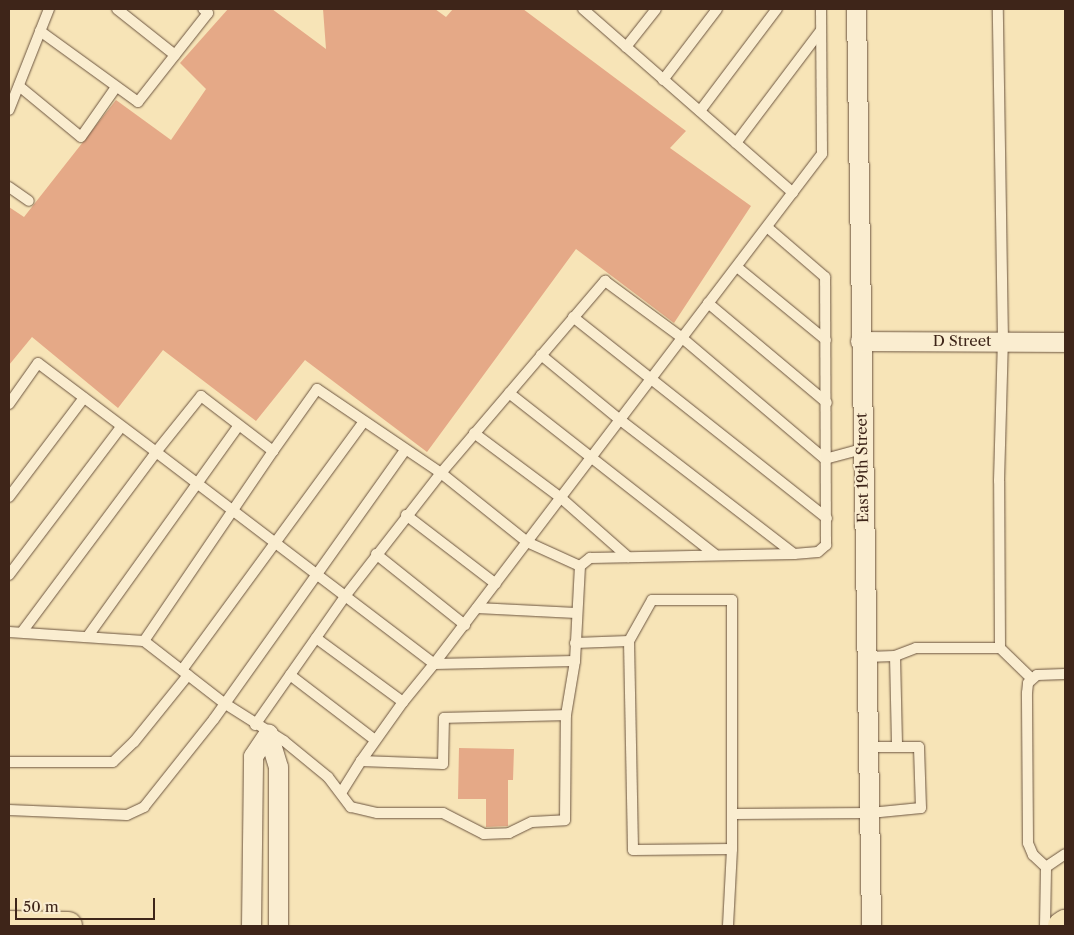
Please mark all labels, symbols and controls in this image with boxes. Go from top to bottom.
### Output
street label: D Street [933,332,991,350]
street label: East 19th Street [852,413,872,523]
scale bar [18,888,158,920]
text: 50 m [23,897,59,916]

